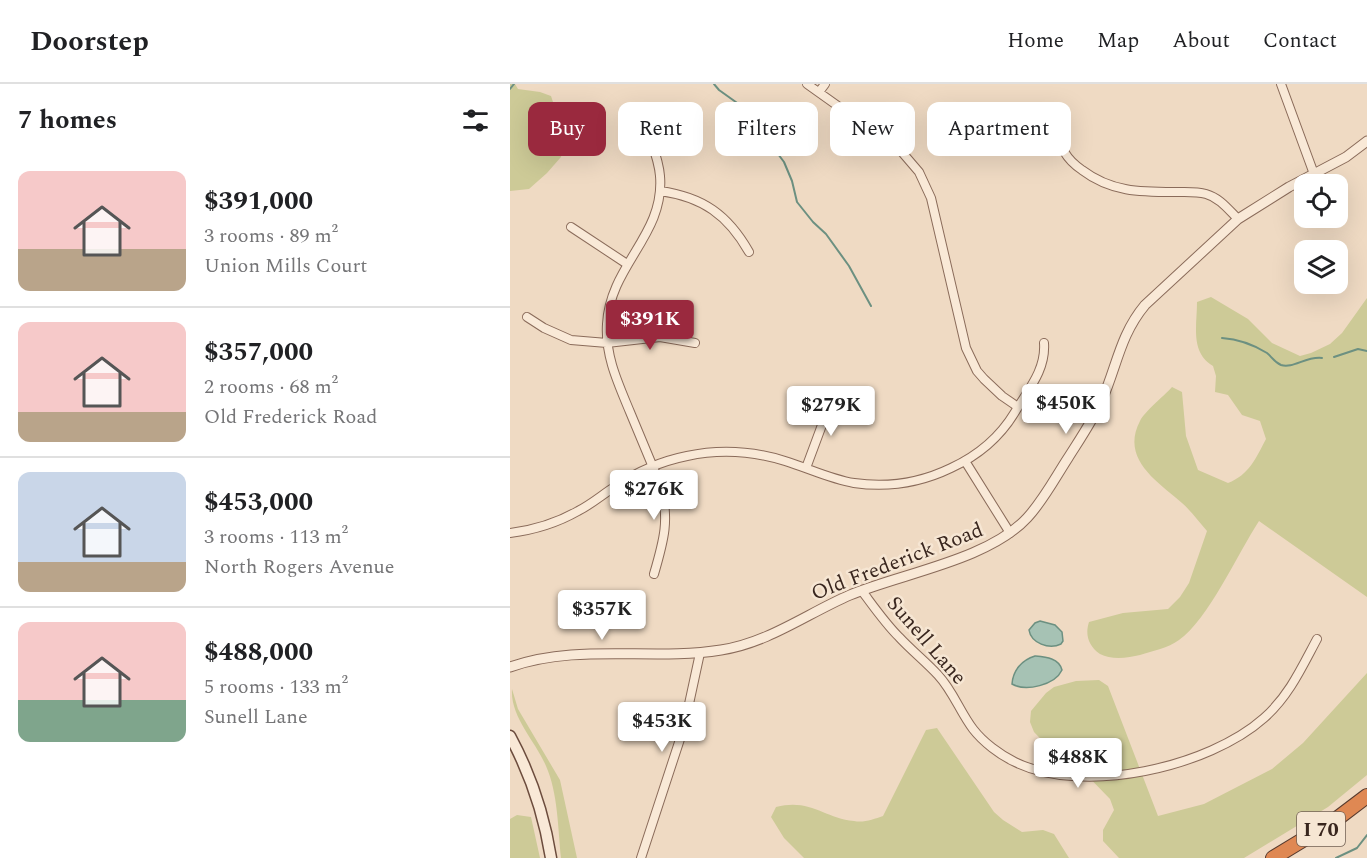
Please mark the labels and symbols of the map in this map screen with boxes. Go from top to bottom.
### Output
pin: $391K [608,300,692,351]
pin: $450K [1024,384,1108,435]
pin: $279K [789,386,873,437]
pin: $276K [612,470,696,521]
street label: Old Frederick Road [807,514,988,609]
street label: Sunell Lane [878,589,974,692]
pin: $357K [560,590,644,641]
pin: $453K [620,702,704,753]
pin: $488K [1036,738,1120,789]
road number: I 70 [1297,812,1345,846]

